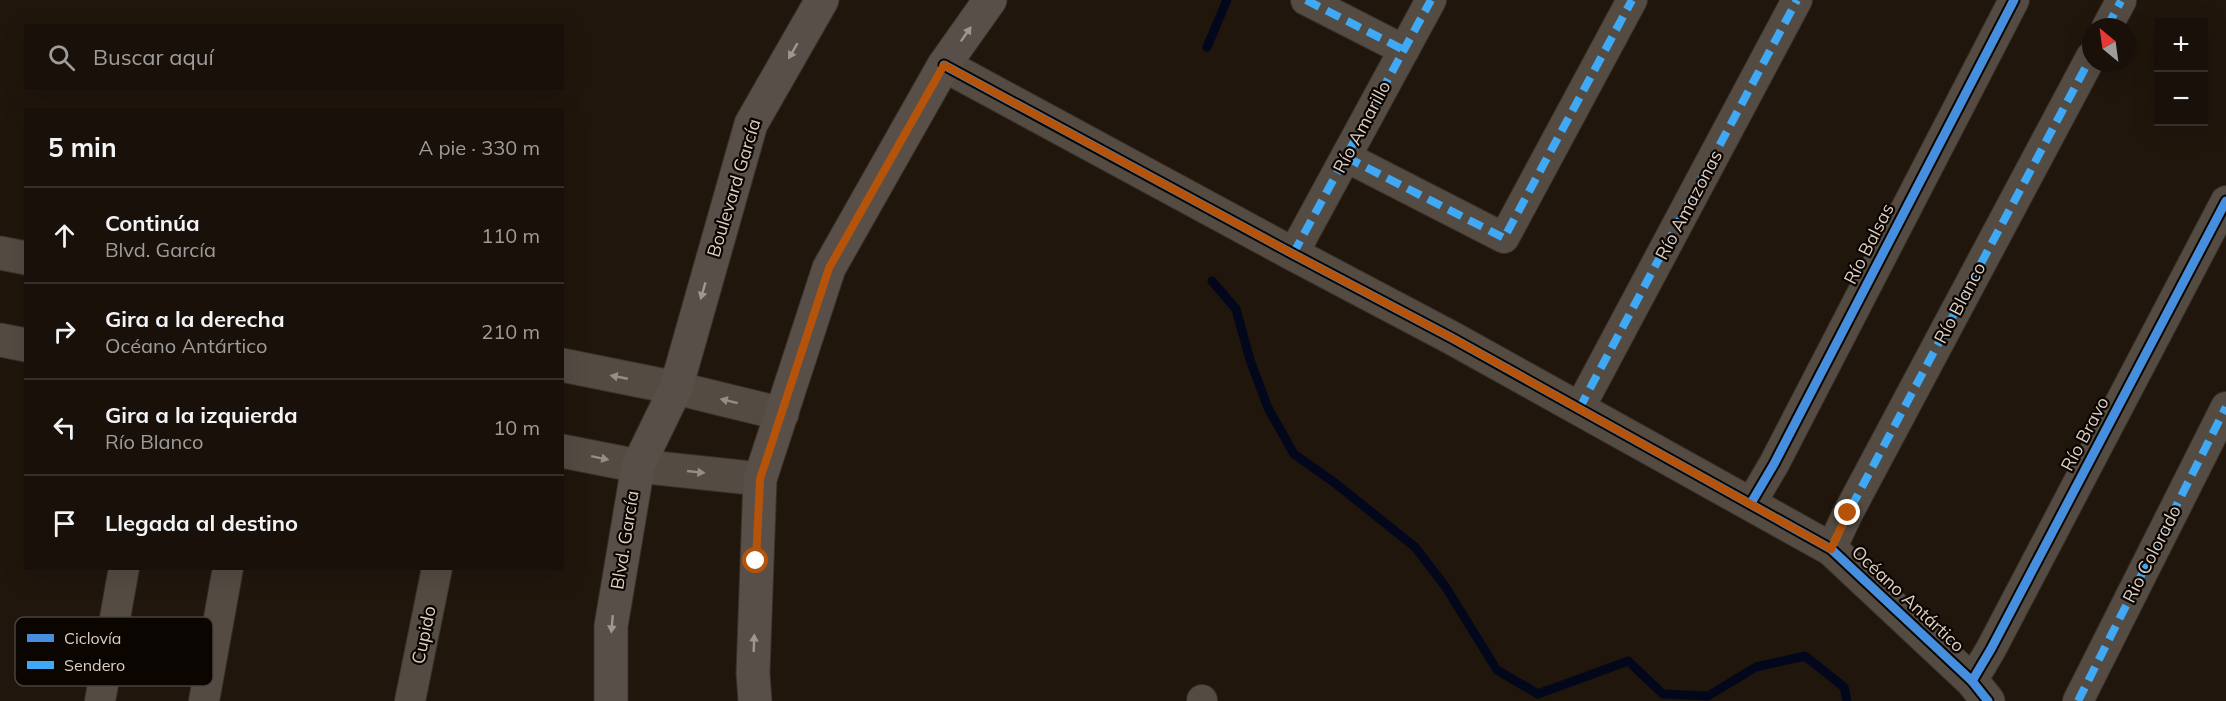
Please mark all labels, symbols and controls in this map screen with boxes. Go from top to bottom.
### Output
north arrow [2082,18,2136,72]
map controls [2154,18,2208,126]
button: + [2154,18,2208,72]
search box [24,24,564,90]
one-way arrow [960,27,972,43]
icon: search [45,41,78,74]
text: Buscar aquí [93,43,214,71]
one-way arrow [788,43,798,60]
button: − [2154,72,2208,126]
street label: Río Amarillo [1328,77,1395,177]
street label: Boulevard García [702,116,765,260]
text: 5 min [48,131,117,164]
text: A pie · 330 m [419,135,540,160]
street label: Río Amazonas [1650,146,1727,264]
street label: Río Balsas [1838,199,1899,288]
text: Continúa [105,209,200,237]
icon: ahead [48,219,81,252]
text: 110 m [481,223,540,248]
text: Blvd. García [105,237,216,262]
street label: Río Blanco [1929,258,1991,347]
one-way arrow [698,282,707,300]
text: Gira a la derecha [105,305,285,333]
icon: right [48,315,81,348]
text: 210 m [481,319,540,344]
text: Océano Antártico [105,333,267,358]
one-way arrow [610,372,629,381]
street label: Río Bravo [2055,393,2114,475]
one-way arrow [720,395,738,405]
text: Gira a la izquierda [105,401,298,429]
icon: left [48,411,81,444]
text: 10 m [493,415,540,440]
text: Río Blanco [105,429,203,454]
one-way arrow [591,454,610,463]
one-way arrow [686,467,705,477]
street label: Blvd. García [605,489,644,591]
route end [1834,499,1860,525]
street label: Rio Colorado [2117,501,2186,606]
icon: arrive [48,507,81,540]
text: Llegada al destino [105,509,298,537]
street label: Océano Antártico [1847,540,1970,657]
route start [742,547,768,573]
street label: Cupido [406,604,441,666]
one-way arrow [607,615,617,634]
legend [15,617,213,686]
text: Ciclovía [64,628,121,648]
one-way arrow [749,633,759,652]
text: Sendero [64,655,125,675]

